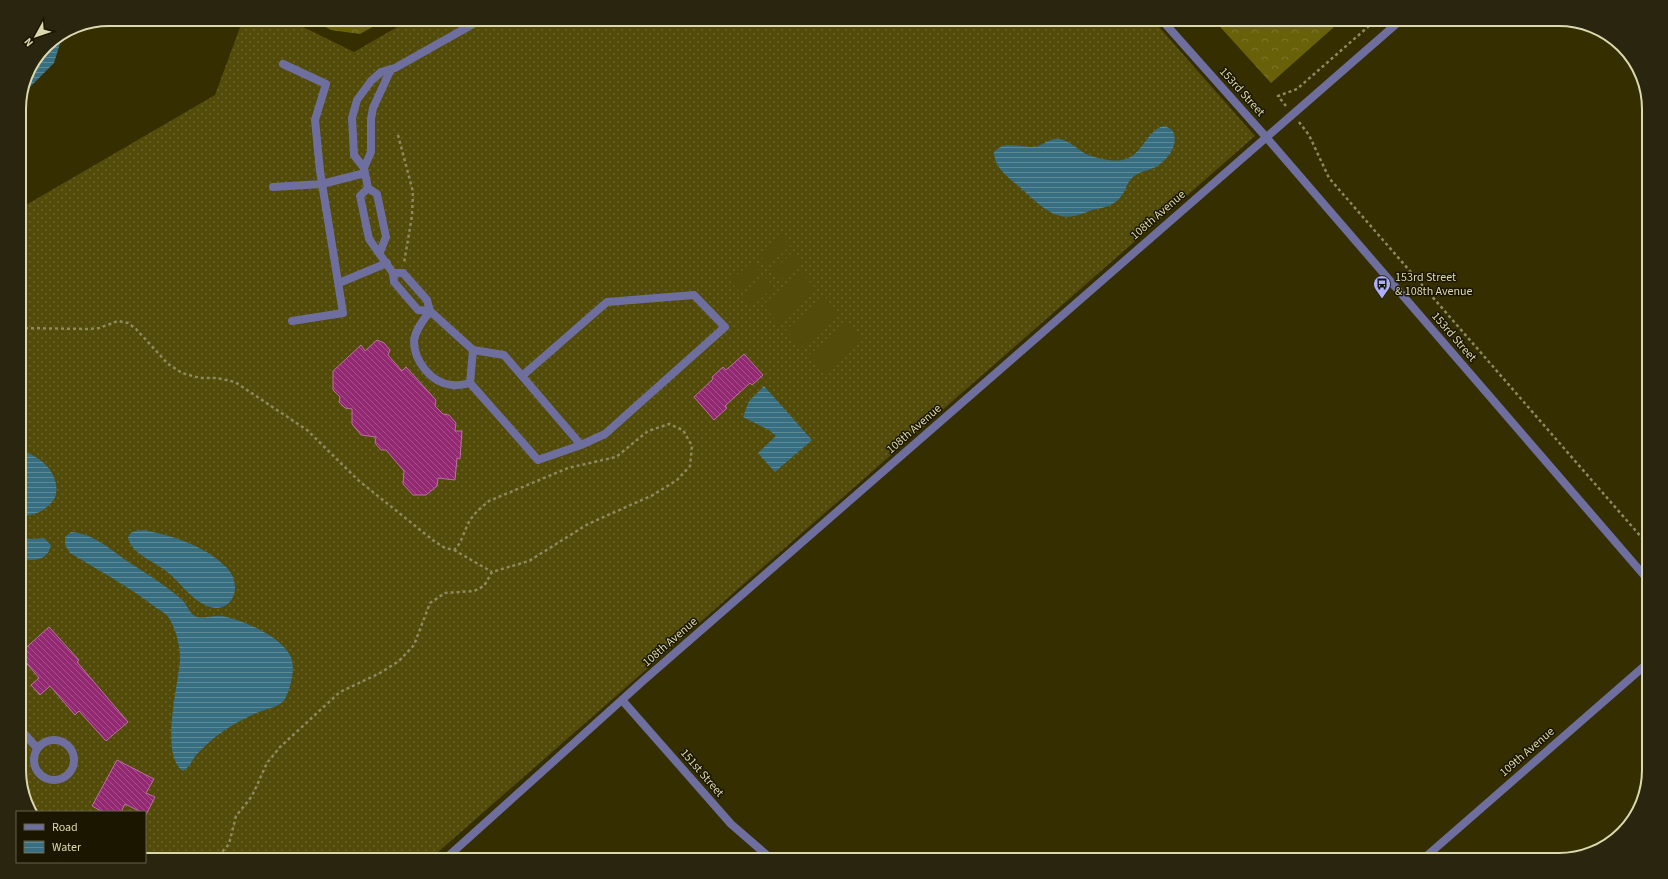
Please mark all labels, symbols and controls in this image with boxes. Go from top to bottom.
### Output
north arrow [16,16,56,56]
text: N [21,34,37,50]
street label: 153rd Street [1215,64,1269,120]
street label: 108th Avenue [1127,186,1189,244]
place label: 153rd Street & 108th Avenue [1395,269,1473,300]
bus stop icon: 153rd Street & 108th Avenue [1372,274,1392,299]
street label: 153rd Street [1428,308,1480,366]
street label: 108th Avenue [883,400,945,458]
street label: 108th Avenue [639,613,701,671]
street label: 109th Avenue [1496,723,1558,781]
street label: 151st Street [676,745,728,801]
legend [16,811,146,863]
text: Road [52,819,78,836]
text: Water [52,839,82,856]

